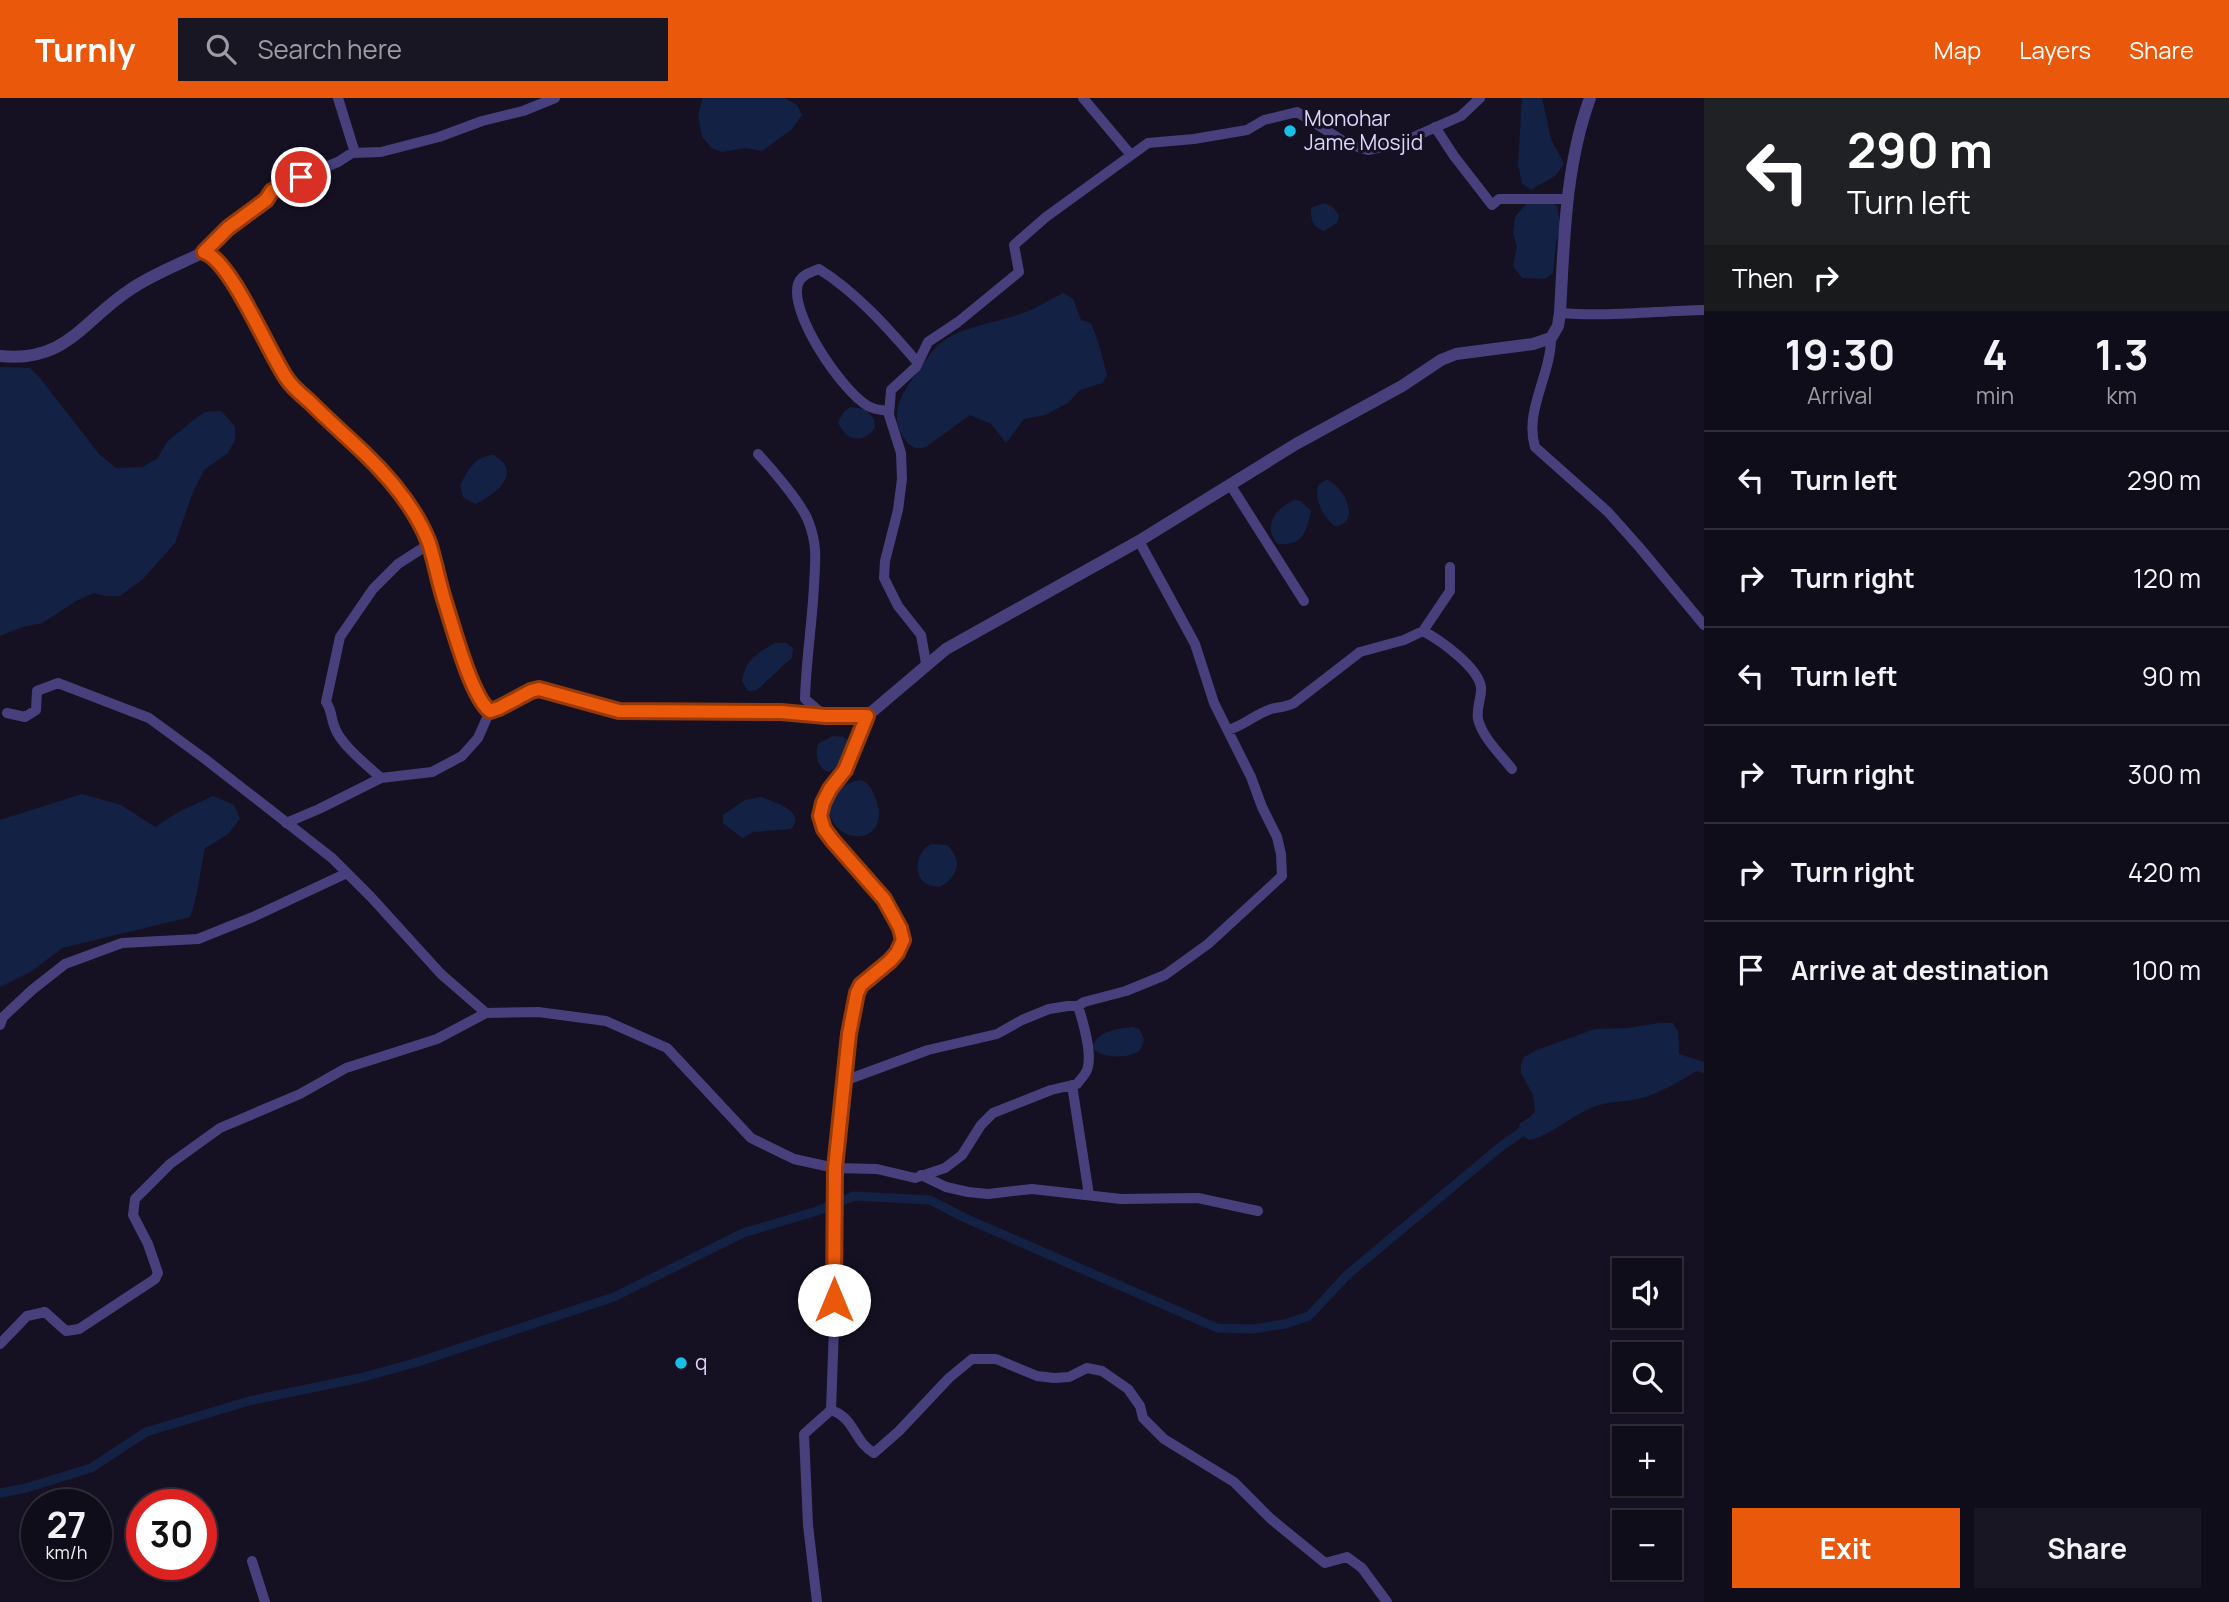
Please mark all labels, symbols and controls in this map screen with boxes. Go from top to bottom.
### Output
search box [178,18,668,81]
text: Turnly [35,27,136,72]
icon: search [202,30,240,68]
text: Search here [258,31,402,67]
text: Map [1934,33,1981,66]
text: Layers [2019,33,2091,66]
text: Share [2129,33,2194,66]
place label: Monohar Jame Mosjid [1304,104,1423,156]
text: 290 m [1847,116,1993,183]
marker: Monohar Jame Mosjid [1282,123,1298,139]
icon: left [1732,126,1823,217]
pin [271,147,331,207]
icon: arrive [282,158,320,196]
text: Turn left [1847,180,1971,224]
icon: right [1807,259,1845,297]
text: Then [1732,260,1793,296]
text: 19:30 [1784,325,1895,383]
text: 4 [1982,325,2008,383]
text: 1.3 [2095,325,2149,383]
text: Arrival [1807,379,1873,411]
text: min [1976,379,2014,411]
text: km [2106,379,2137,411]
icon: left [1732,461,1770,499]
text: Turn left [1791,462,1898,498]
text: 290 m [2127,462,2201,498]
icon: right [1732,559,1770,597]
text: Turn right [1791,560,1915,596]
text: 120 m [2133,560,2201,596]
icon: left [1732,657,1770,695]
text: Turn left [1791,658,1898,694]
text: 90 m [2142,658,2201,694]
icon: right [1732,755,1770,793]
text: Turn right [1791,756,1915,792]
text: 300 m [2128,756,2201,792]
icon: right [1732,853,1770,891]
text: Turn right [1791,854,1915,890]
text: 420 m [2128,854,2201,890]
icon: arrive [1732,951,1770,989]
text: Arrive at destination [1791,952,2049,988]
text: 100 m [2132,952,2201,988]
map controls [1612,1258,1682,1580]
button: sound [1612,1258,1682,1328]
position arrow [797,1263,871,1337]
button: search [1612,1342,1682,1412]
place label: q [695,1348,707,1376]
marker: q [673,1355,689,1371]
button: + [1612,1426,1682,1496]
speed limit sign: 30 [126,1489,217,1580]
text: 27 [47,1501,86,1549]
button: Exit [1732,1508,1960,1588]
button: Share [1974,1508,2201,1588]
button: − [1612,1510,1682,1580]
text: km/h [46,1540,87,1564]

